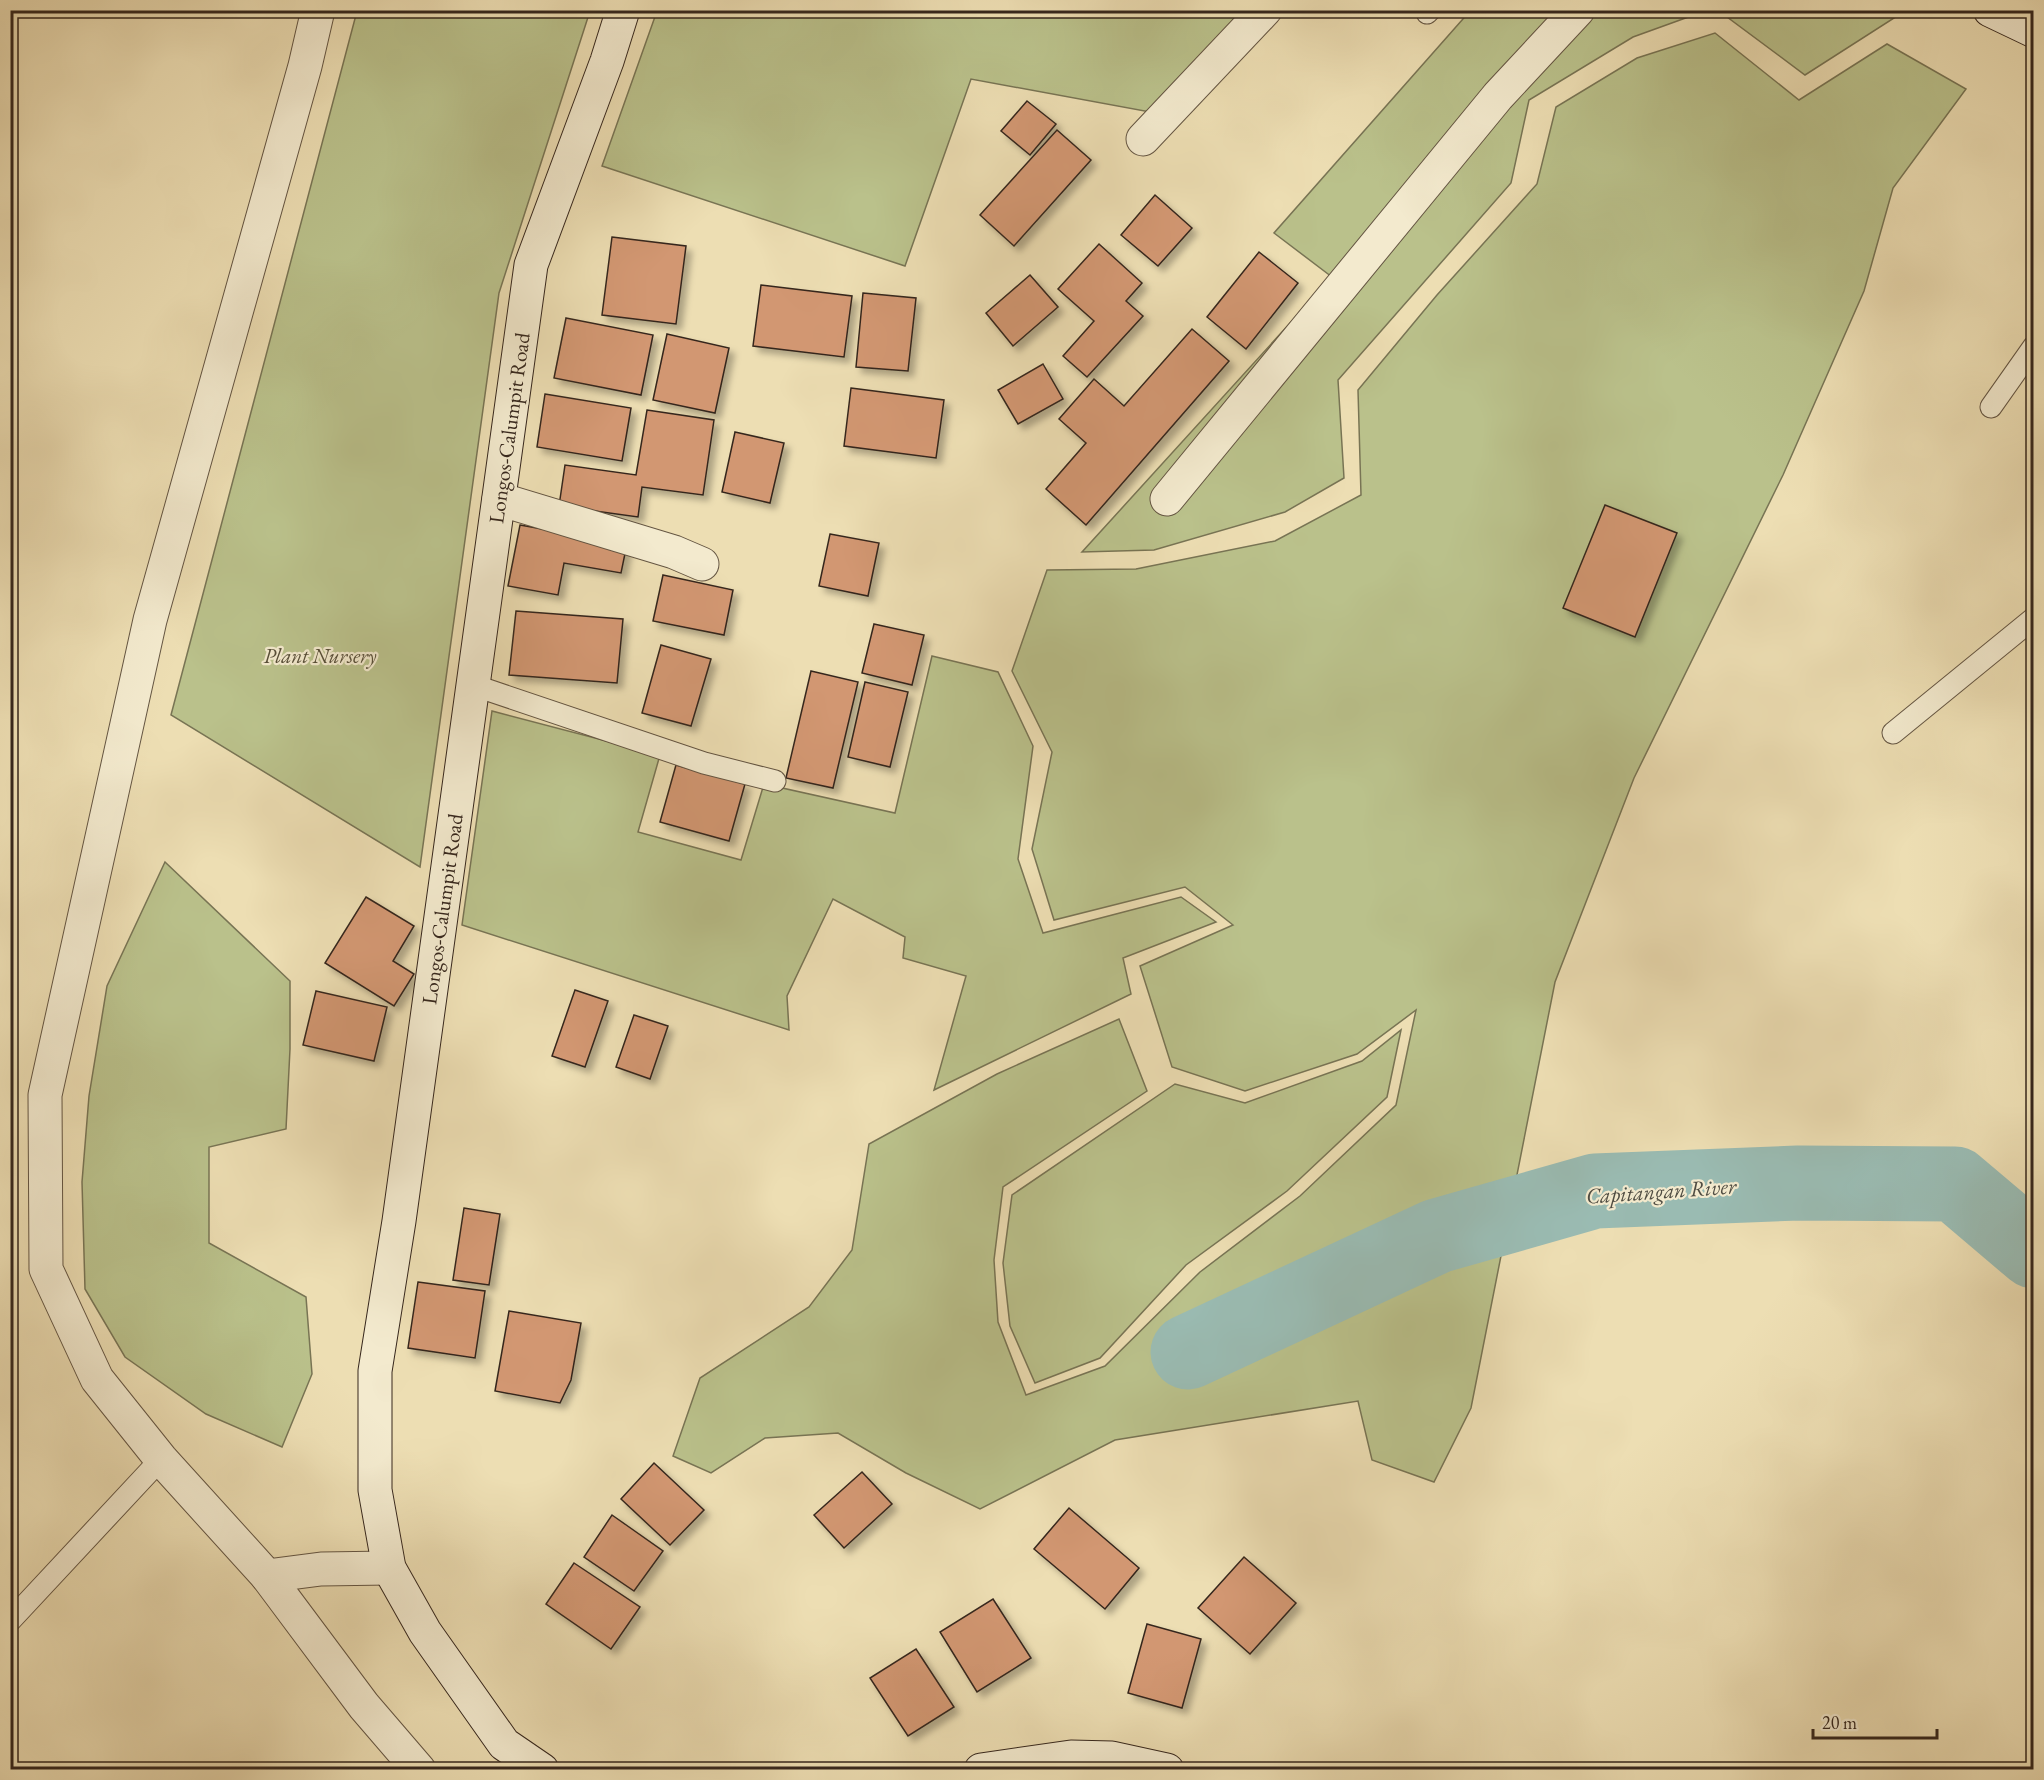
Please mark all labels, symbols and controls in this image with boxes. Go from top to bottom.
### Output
street label: Longos-Calumpit Road [482,331,536,525]
park label: Plant Nursery [263,642,377,669]
street label: Longos-Calumpit Road [415,812,469,1006]
water label: Capitangan River [1585,1171,1739,1211]
scale bar [1813,1702,1938,1740]
text: 20 m [1822,1711,1857,1734]

